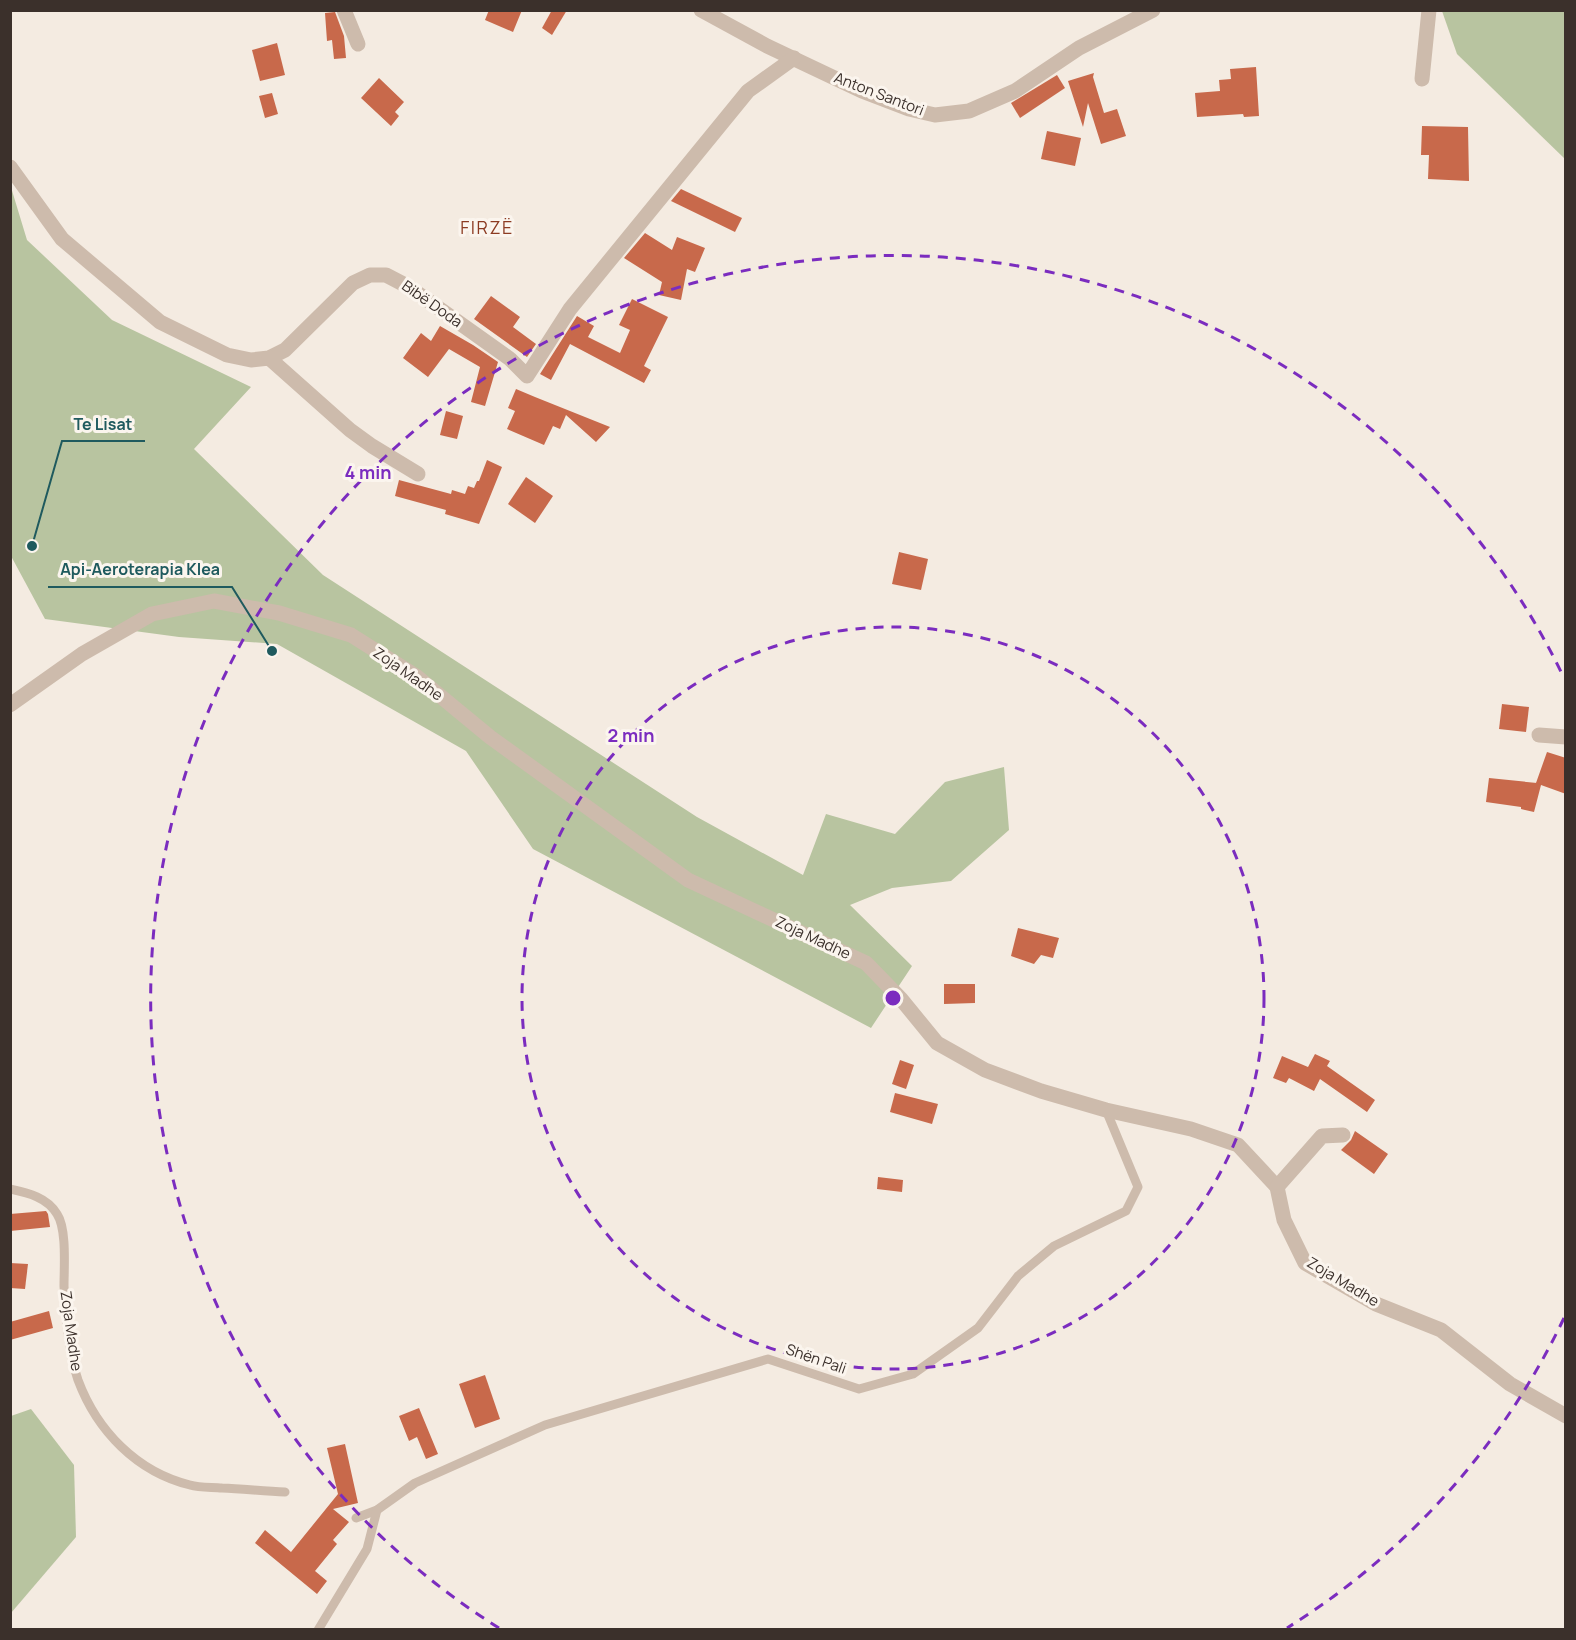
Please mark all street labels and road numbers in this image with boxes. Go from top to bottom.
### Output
street label: Anton Santori [831,67,927,120]
street label: Bibë Doda [398,275,467,332]
street label: Zoja Madhe [369,642,448,705]
street label: Zoja Madhe [772,911,854,964]
street label: Zoja Madhe [1303,1252,1383,1311]
street label: Zoja Madhe [55,1290,88,1373]
street label: Shën Pali [783,1338,849,1379]

